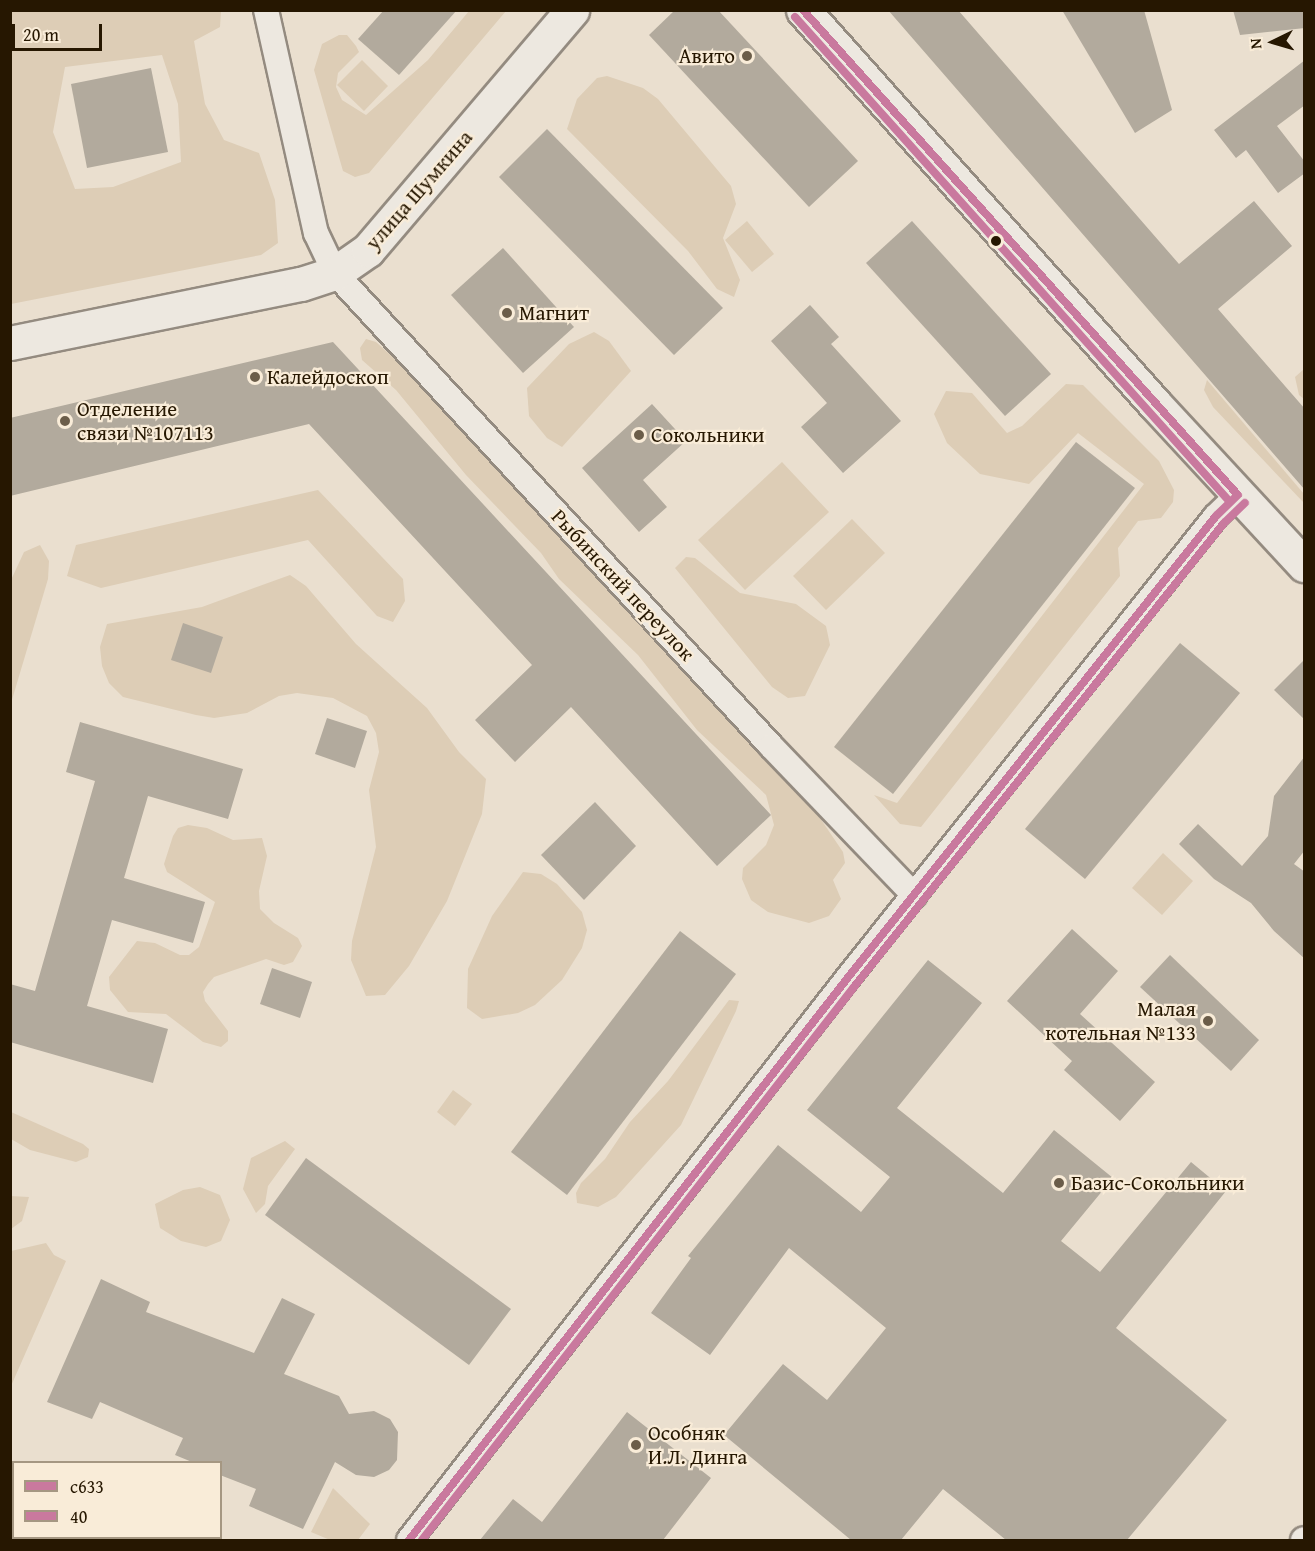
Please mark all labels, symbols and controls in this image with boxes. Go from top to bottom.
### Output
scale bar [15,12,105,50]
north arrow [1243,12,1303,72]
text: 20 m [23,21,59,48]
text: N [1243,37,1267,50]
place label: Авито [679,43,735,69]
marker: Авито [740,49,754,63]
street label: улица Шумкина [360,125,478,255]
unlabelled marker [990,235,1002,247]
place label: Магнит [519,300,589,326]
marker: Магнит [500,306,514,320]
place label: Калейдоскоп [267,364,389,390]
marker: Калейдоскоп [248,370,262,384]
place label: Отделение связи №107113 [77,396,214,446]
marker: Отделение связи №107113 [58,414,72,428]
place label: Сокольники [651,422,764,448]
marker: Сокольники [632,428,646,442]
street label: Рыбинский переулок [546,504,700,666]
place label: Малая котельная №133 [1045,996,1196,1046]
marker: Малая котельная №133 [1201,1014,1215,1028]
place label: Базис-Сокольники [1071,1170,1244,1196]
marker: Базис-Сокольники [1052,1176,1066,1190]
place label: Особняк И.Л. Динга [648,1420,747,1470]
marker: Особняк И.Л. Динга [629,1438,643,1452]
legend [12,1461,222,1539]
text: с633 [70,1473,104,1500]
text: 40 [70,1503,87,1530]

